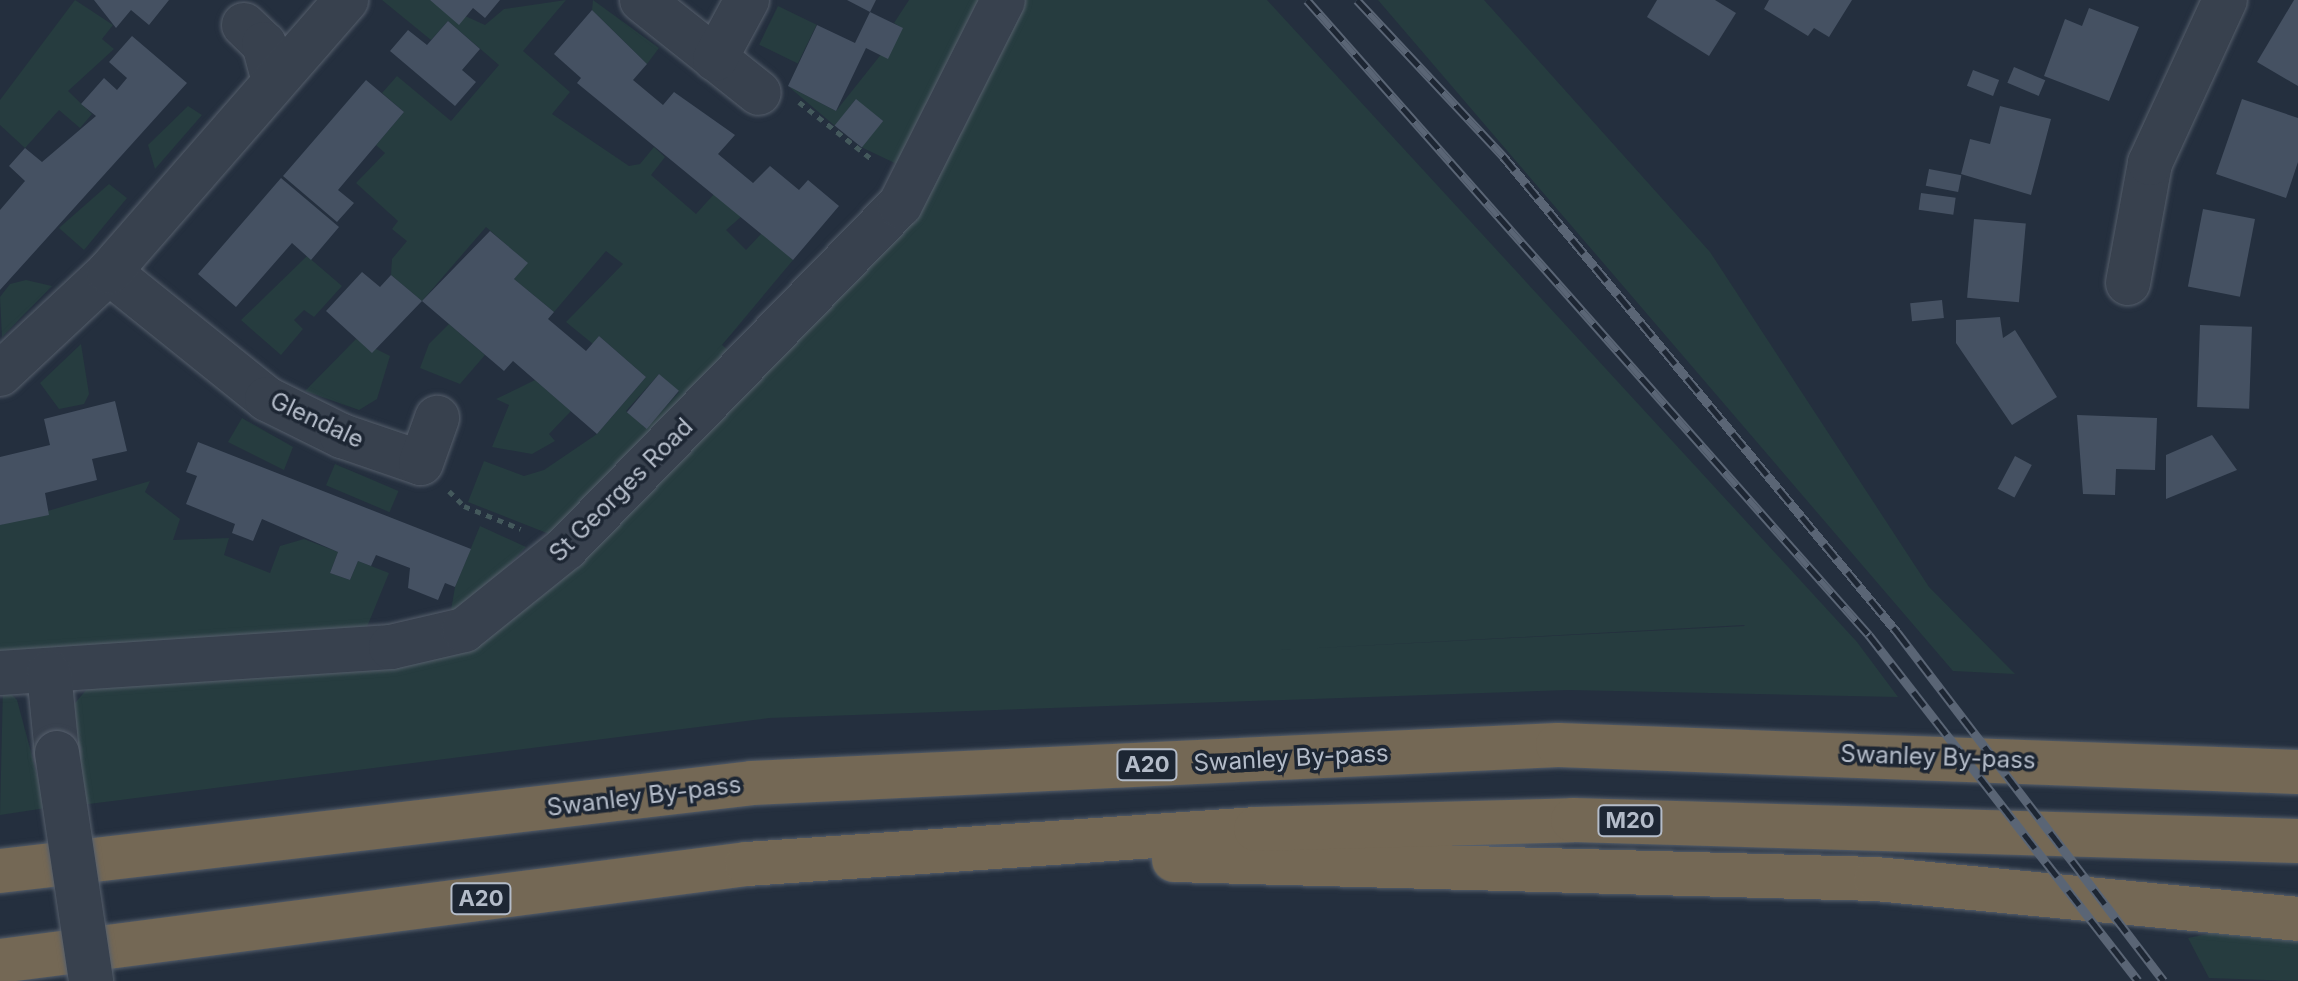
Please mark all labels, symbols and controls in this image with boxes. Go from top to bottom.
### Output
street label: Glendale [266,386,368,454]
street label: St Georges Road [543,412,699,568]
street label: Swanley By-pass [1193,739,1389,777]
street label: Swanley By-pass [1840,739,2036,775]
road number: A20 [1115,747,1179,783]
street label: Swanley By-pass [545,770,743,822]
road number: M20 [1596,803,1664,839]
road number: A20 [449,881,513,917]

